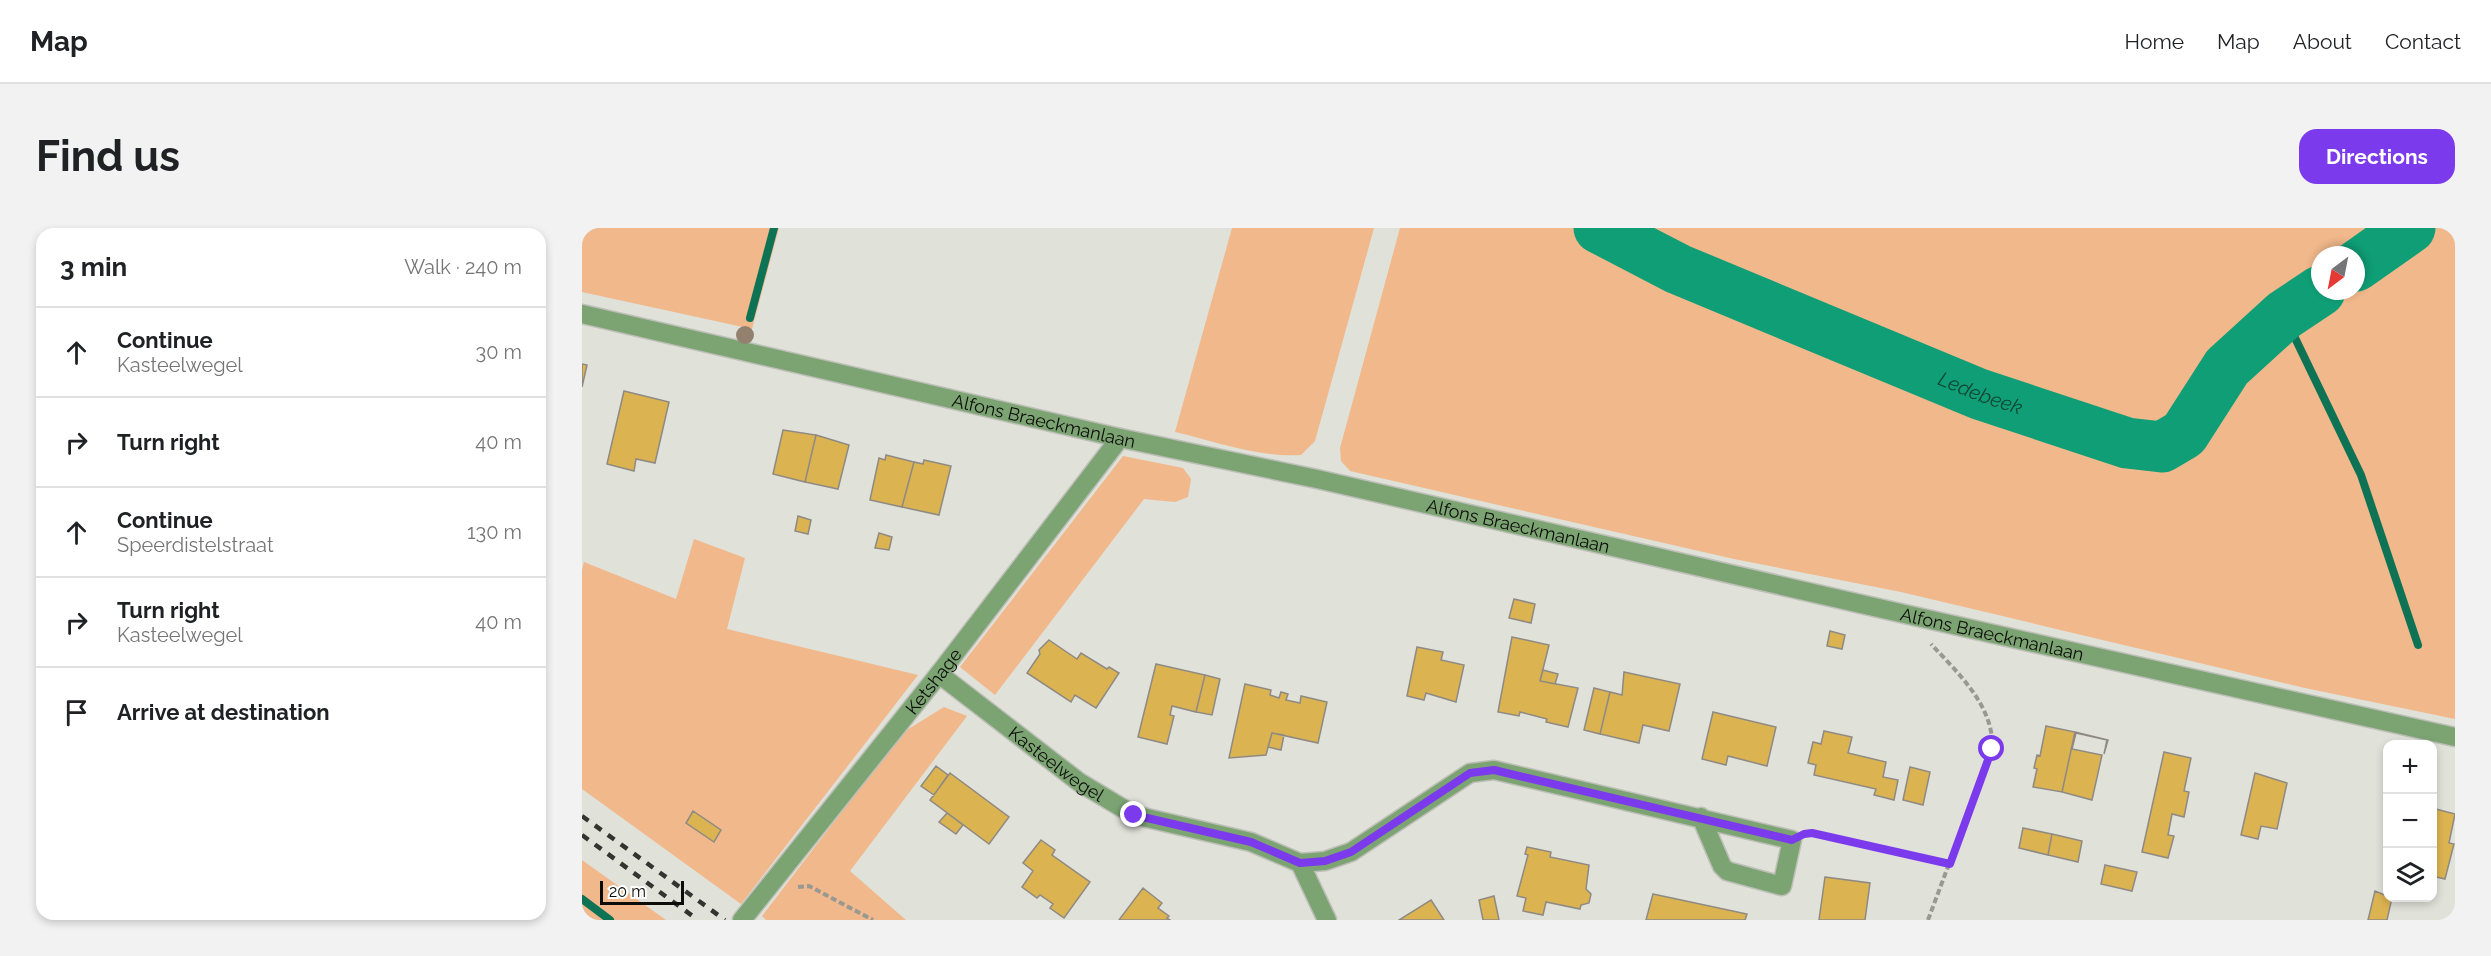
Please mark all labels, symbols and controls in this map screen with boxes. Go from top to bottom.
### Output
text: Map [30,25,88,58]
text: Home [2125,29,2184,54]
text: Map [2217,29,2260,54]
text: About [2293,29,2352,54]
text: Contact [2385,29,2461,54]
button: Directions [2299,129,2455,184]
text: Find us [36,132,180,181]
north arrow [2311,246,2365,300]
text: 3 min [60,252,127,282]
text: Walk · 240 m [404,255,522,279]
text: Continue [117,327,213,353]
icon: ahead [60,336,93,369]
text: 30 m [476,340,522,364]
text: Kasteelwegel [117,353,243,377]
water label: Ledebeek [1935,366,2026,420]
street label: Alfons Braeckmanlaan [950,389,1137,451]
icon: right [60,426,93,459]
text: Turn right [117,429,220,455]
text: 40 m [475,430,522,454]
street label: Alfons Braeckmanlaan [1425,494,1612,556]
text: Continue [117,507,213,533]
icon: ahead [60,516,93,549]
text: 130 m [467,520,522,544]
text: Speerdistelstraat [117,533,274,557]
text: Turn right [117,597,220,623]
street label: Alfons Braeckmanlaan [1898,603,2086,664]
icon: right [60,606,93,639]
text: 40 m [475,610,522,634]
text: Kasteelwegel [117,623,243,647]
street label: Ketshage [901,643,966,718]
icon: arrive [60,696,93,729]
text: Arrive at destination [117,699,330,725]
street label: Kasteelwegel [1005,722,1108,805]
route start [1978,735,2004,761]
map controls [2383,740,2437,902]
button: + [2383,740,2437,794]
button: − [2383,794,2437,848]
route end [1120,801,1146,827]
button: layers [2383,848,2437,902]
scale bar [600,878,684,906]
text: 20 m [609,882,646,901]

